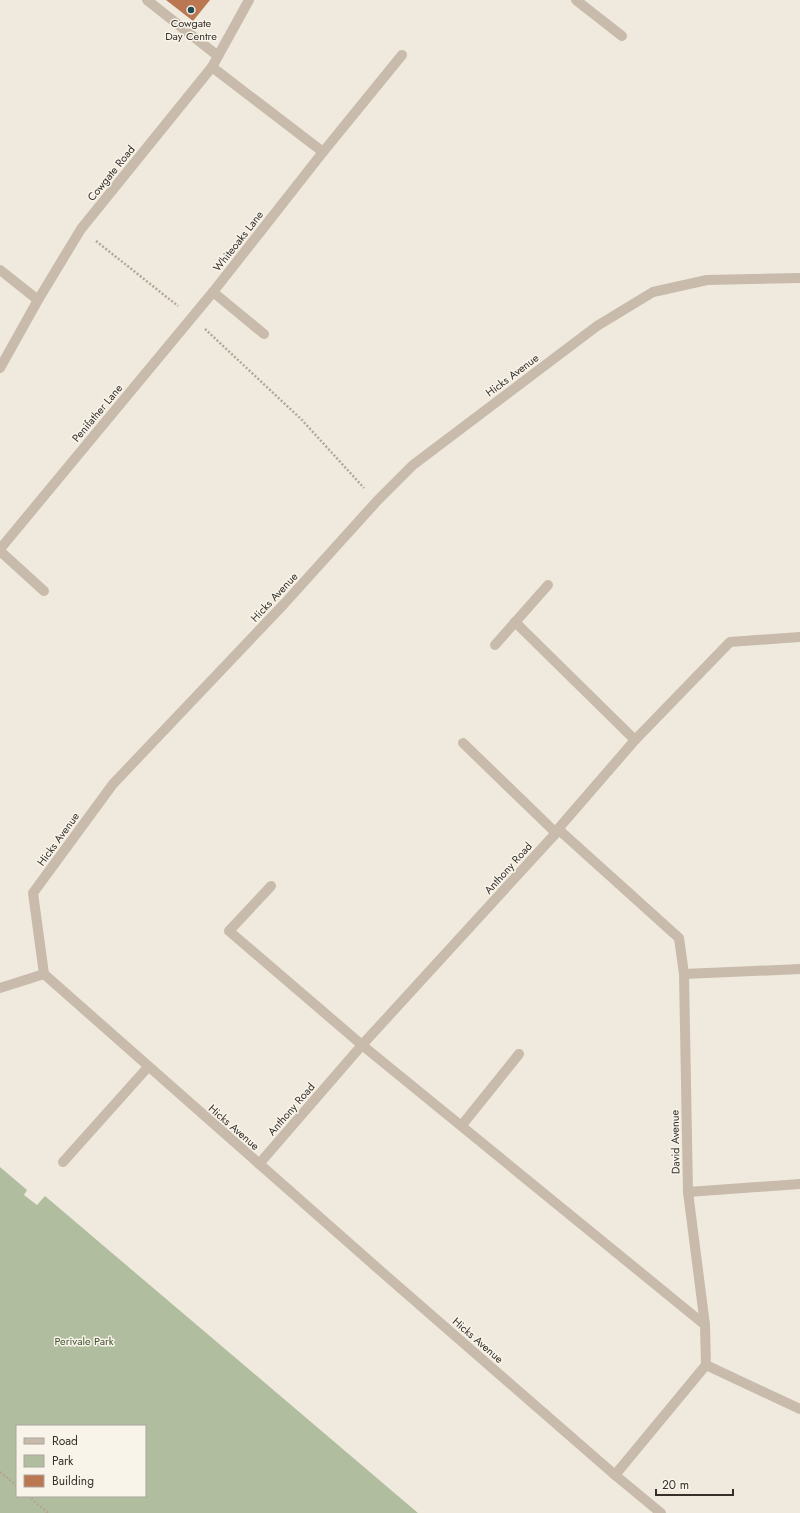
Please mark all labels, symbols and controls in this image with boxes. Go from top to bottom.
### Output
marker: Cowgate Day Centre [186,5,196,15]
place label: Cowgate Day Centre [165,15,217,44]
street label: Cowgate Road [84,142,138,204]
street label: Whiteoaks Lane [209,207,267,275]
street label: Hicks Avenue [482,350,542,400]
street label: Penifather Lane [68,380,126,445]
street label: Hicks Avenue [247,568,301,625]
street label: Hicks Avenue [33,809,83,869]
street label: Anthony Road [480,838,536,898]
street label: Anthony Road [264,1079,318,1139]
street label: Hicks Avenue [205,1100,263,1154]
street label: David Avenue [666,1109,684,1174]
street label: Hicks Avenue [449,1313,507,1367]
park label: Perivale Park [54,1333,114,1349]
legend [16,1425,146,1497]
text: Road [52,1432,78,1450]
text: Park [52,1452,74,1470]
scale bar [656,1471,733,1497]
text: Building [52,1472,94,1490]
text: 20 m [662,1476,689,1494]

